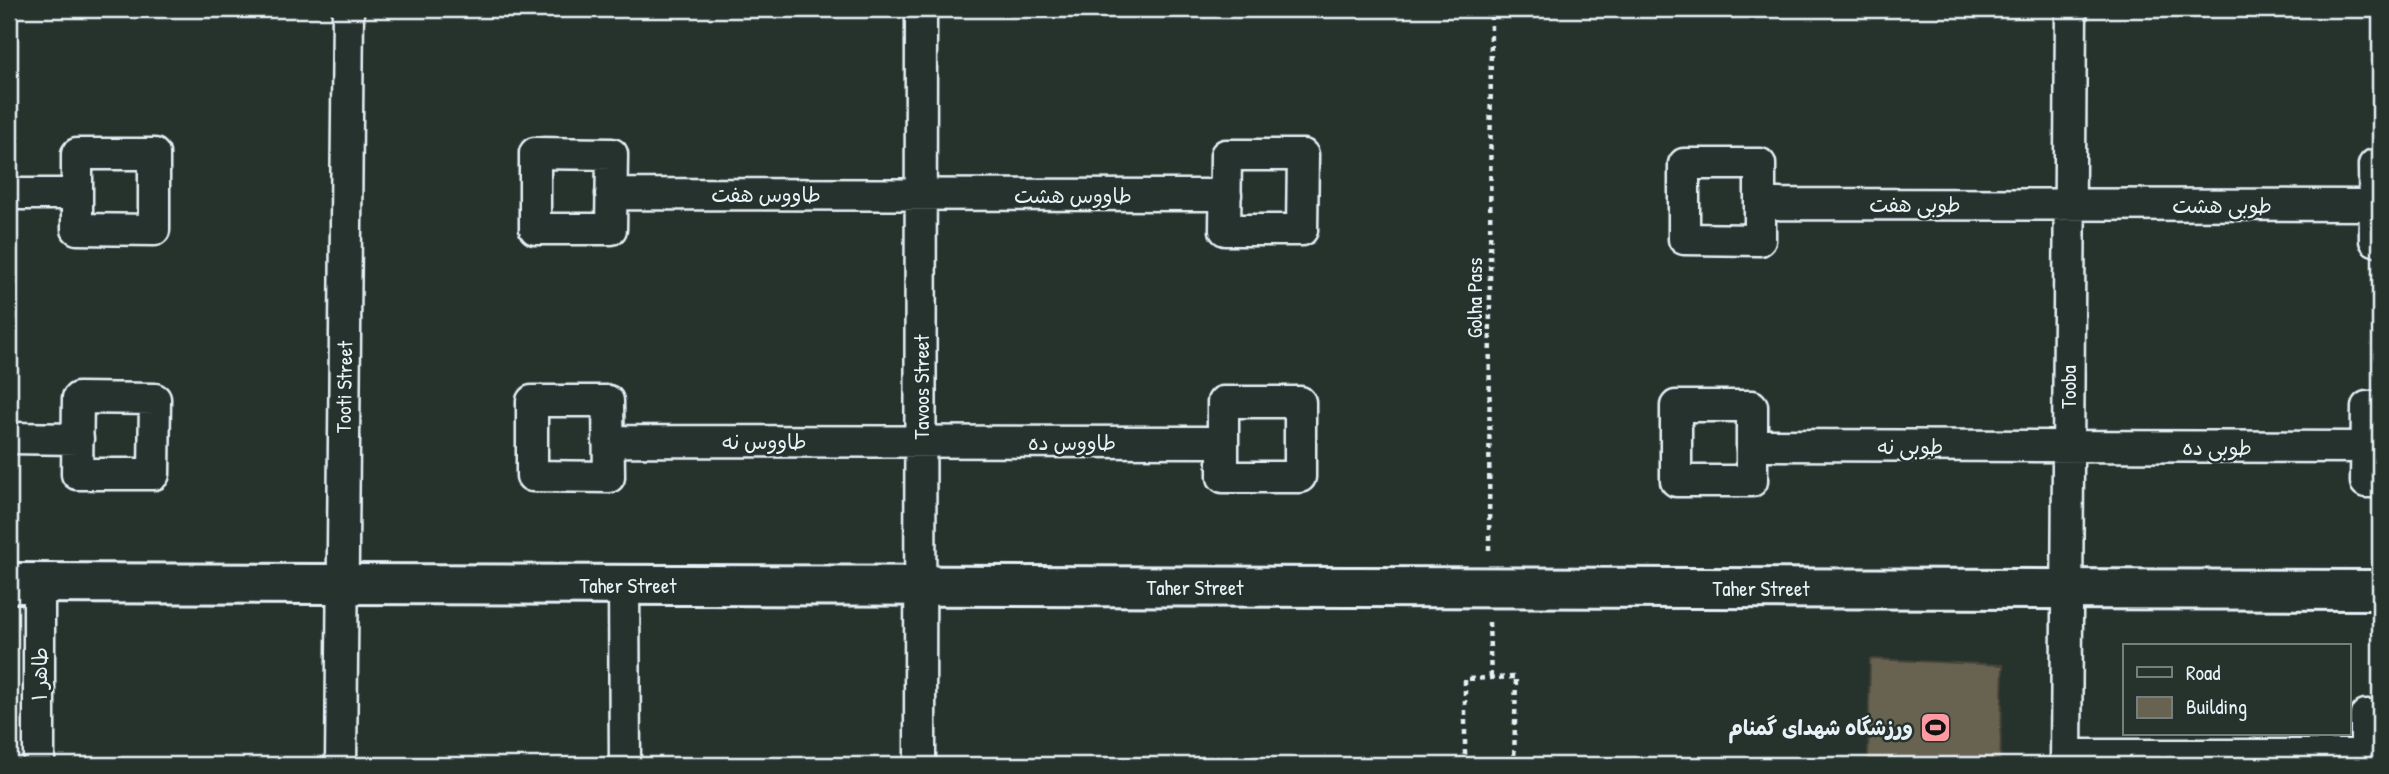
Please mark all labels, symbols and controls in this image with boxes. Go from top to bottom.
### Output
street label: طاووس هفت [711,180,821,209]
street label: طاووس هشت [1014,181,1132,210]
street label: طوبی هفت [1869,190,1961,219]
street label: طوبی هشت [2172,191,2272,220]
street label: Golha Pass [1460,258,1489,338]
street label: Tavoos Street [907,334,936,440]
street label: Tooti Street [329,340,359,433]
street label: Tooba [2054,365,2083,409]
street label: طاووس نه [721,427,807,456]
street label: طاووس ده [1028,428,1116,457]
street label: طوبی نه [1877,432,1943,461]
street label: طوبی ده [2182,433,2252,462]
street label: Taher Street [579,571,677,600]
street label: Taher Street [1146,573,1244,602]
street label: Taher Street [1712,574,1810,603]
legend [2123,644,2350,736]
street label: طاهر ۱ [25,647,54,701]
text: Road [2186,658,2220,687]
text: Building [2186,692,2247,721]
sports icon: ورزشگاه شهدای گمنام [1919,710,1953,744]
place label: ورزشگاه شهدای گمنام [1729,713,1913,744]

